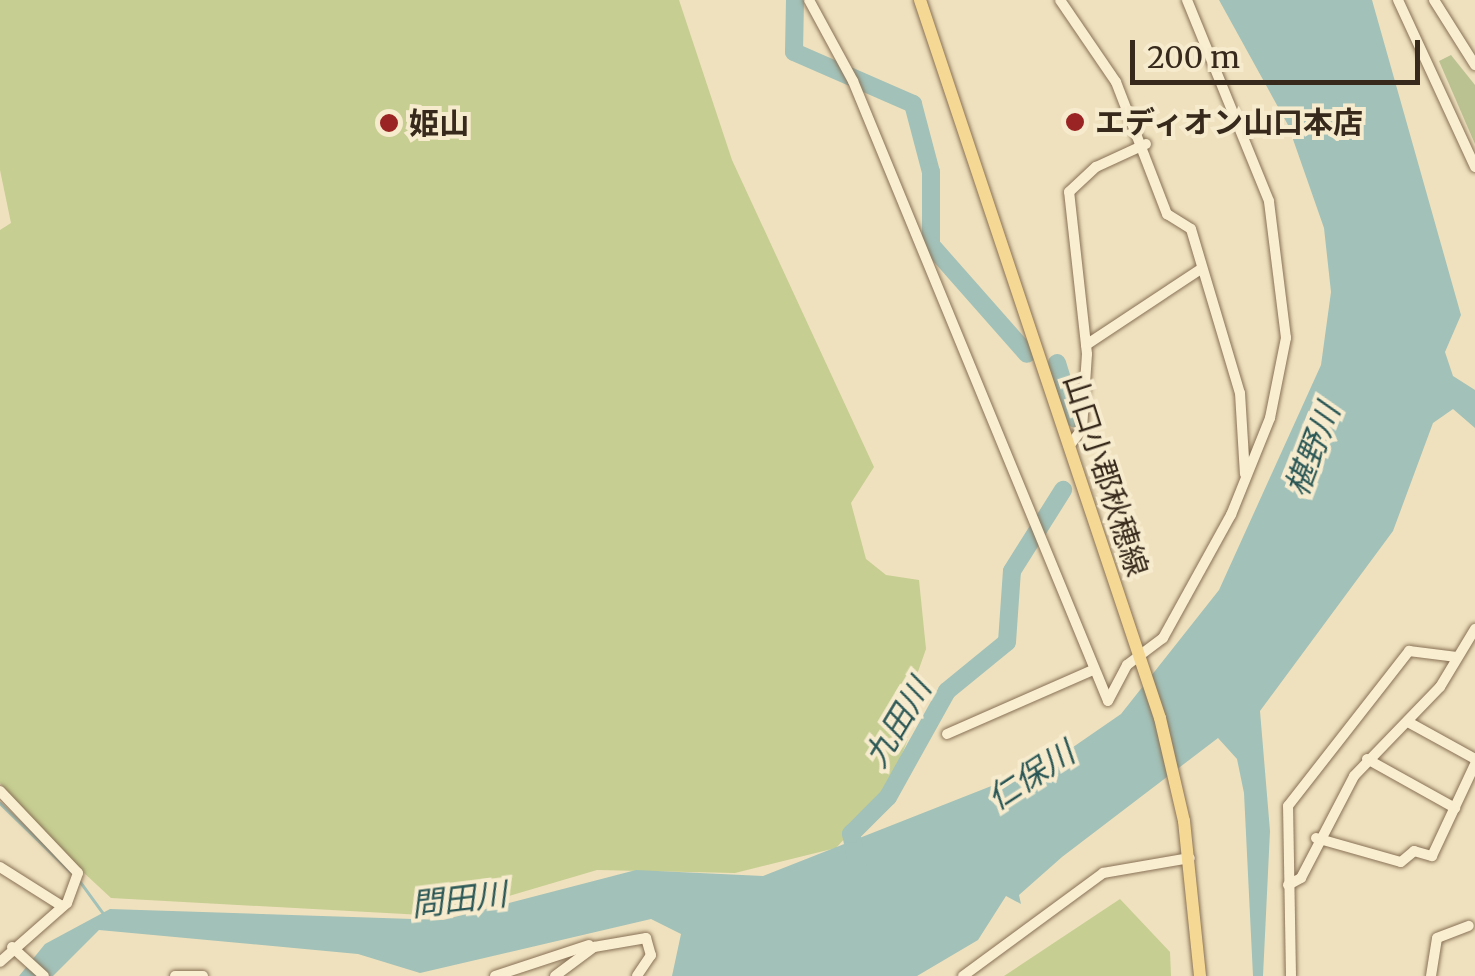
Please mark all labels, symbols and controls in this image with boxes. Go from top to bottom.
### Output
scale bar [1135,20,1425,82]
text: 200 m [1147,38,1240,76]
place label: エディオン山口本店 [1095,104,1365,140]
place label: 姫山 [409,105,469,141]
marker: エディオン山口本店 [1064,111,1086,133]
marker: 姫山 [378,112,400,134]
street label: 山口小郡秋穂線 [1056,370,1156,580]
water label: 椹野川 [1278,398,1348,502]
water label: 九田川 [857,672,939,774]
water label: 仁保川 [980,734,1082,818]
water label: 問田川 [409,875,509,925]

